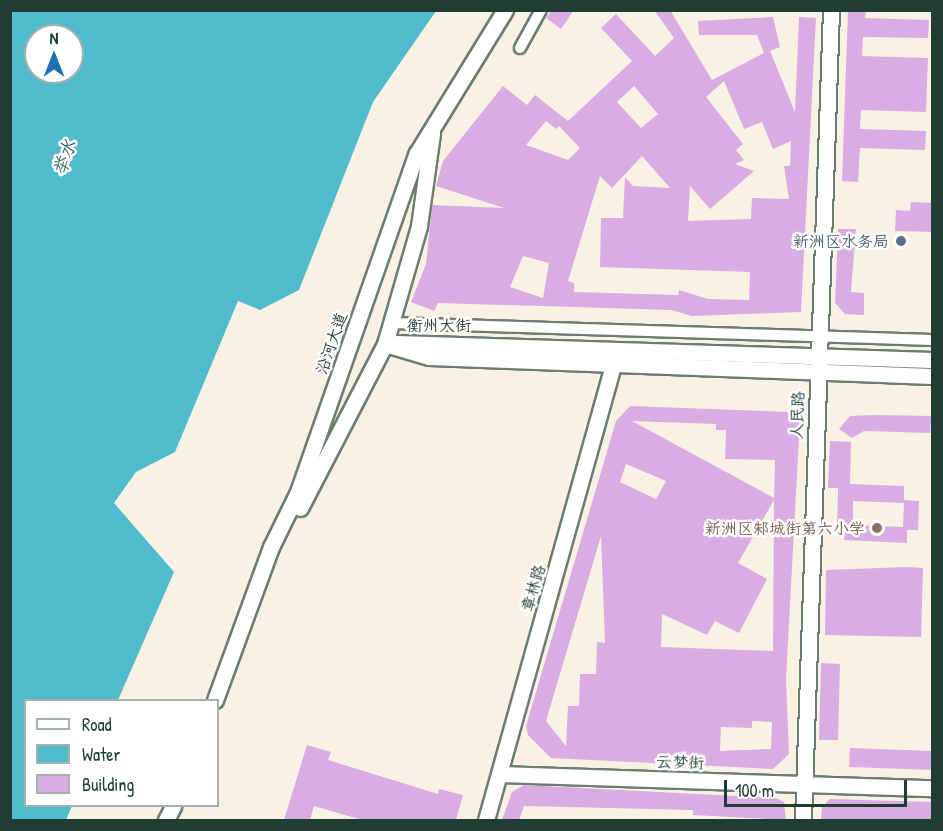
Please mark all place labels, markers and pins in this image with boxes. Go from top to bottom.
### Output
place label: 新洲区水务局 [793,231,889,251]
marker: 新洲区水务局 [894,234,908,248]
place label: 新洲区邾城街第六小学 [705,518,865,538]
marker: 新洲区邾城街第六小学 [870,521,884,535]

